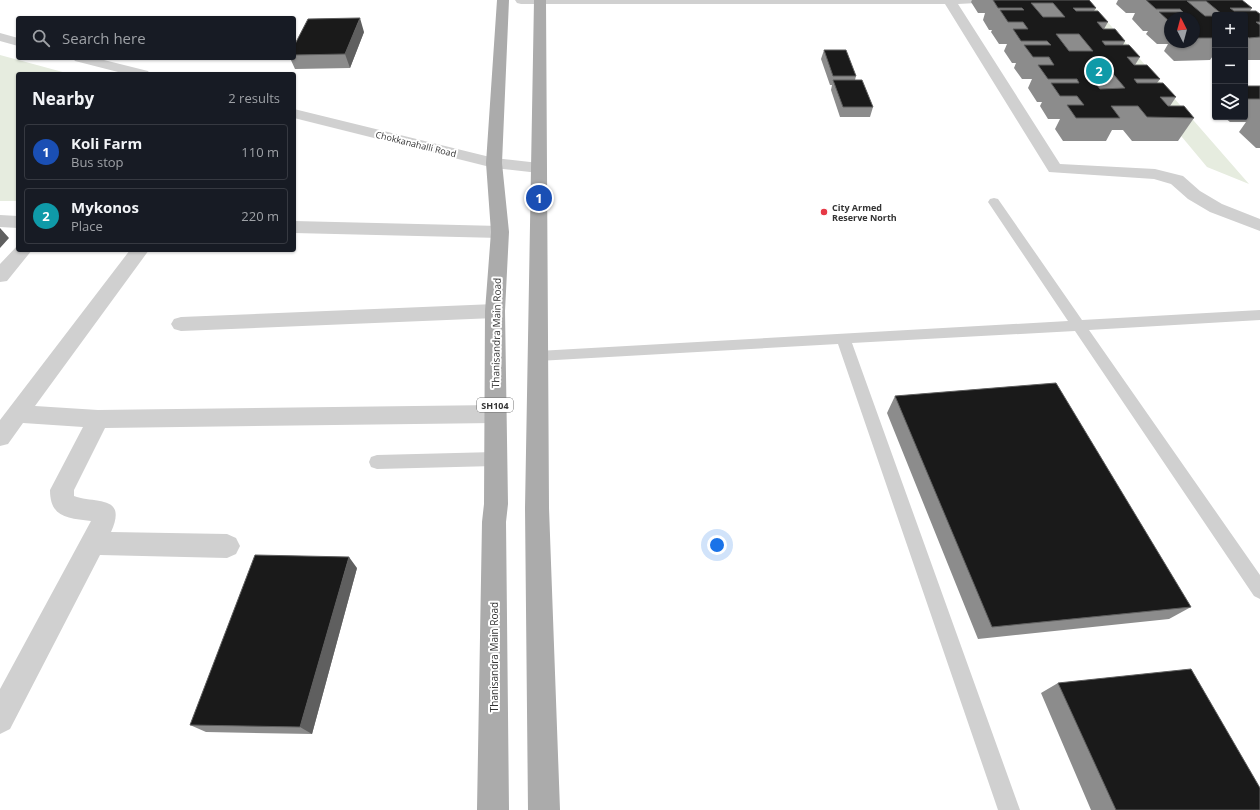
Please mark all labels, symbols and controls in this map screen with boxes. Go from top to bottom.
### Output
north arrow [1164,12,1200,48]
map controls [1212,12,1248,120]
button: + [1212,12,1248,48]
search box [16,16,296,60]
icon: search [30,27,52,49]
text: Search here [62,28,146,48]
button: − [1212,48,1248,84]
pin: 2 [1086,56,1112,86]
button: layers [1212,84,1248,120]
text: Nearby [32,87,94,110]
text: 2 results [228,89,280,107]
street label: Chokkanahalli Road [374,128,458,160]
text: Koli Farm [71,133,142,153]
text: 1 [42,143,50,161]
text: 110 m [241,143,279,161]
text: Bus stop [71,153,124,171]
pin: 1 [526,183,552,213]
text: Mykonos [71,197,139,217]
place label: City Armed Reserve North [832,201,897,224]
text: 2 [42,207,50,225]
text: 220 m [241,207,279,225]
marker: City Armed Reserve North [819,207,829,217]
text: Place [71,217,103,235]
street label: Thanisandra Main Road [488,278,504,388]
road number: SH104 [477,398,513,412]
your location [707,535,727,555]
street label: Thanisandra Main Road [487,602,501,712]

